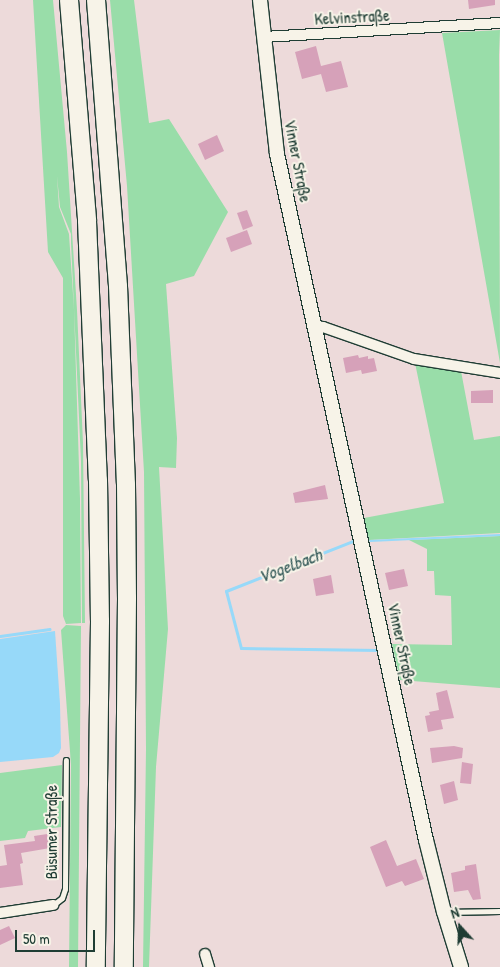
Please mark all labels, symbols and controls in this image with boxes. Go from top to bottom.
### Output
street label: Kelvinstraße [314,5,390,29]
street label: Vinner Straße [281,118,315,204]
water label: Vogelbach [255,544,325,588]
street label: Vinner Straße [384,601,420,687]
street label: Büsumer Straße [41,785,61,879]
north arrow [435,902,485,952]
text: N [448,902,461,923]
scale bar [18,920,98,952]
text: 50 m [23,928,50,949]

